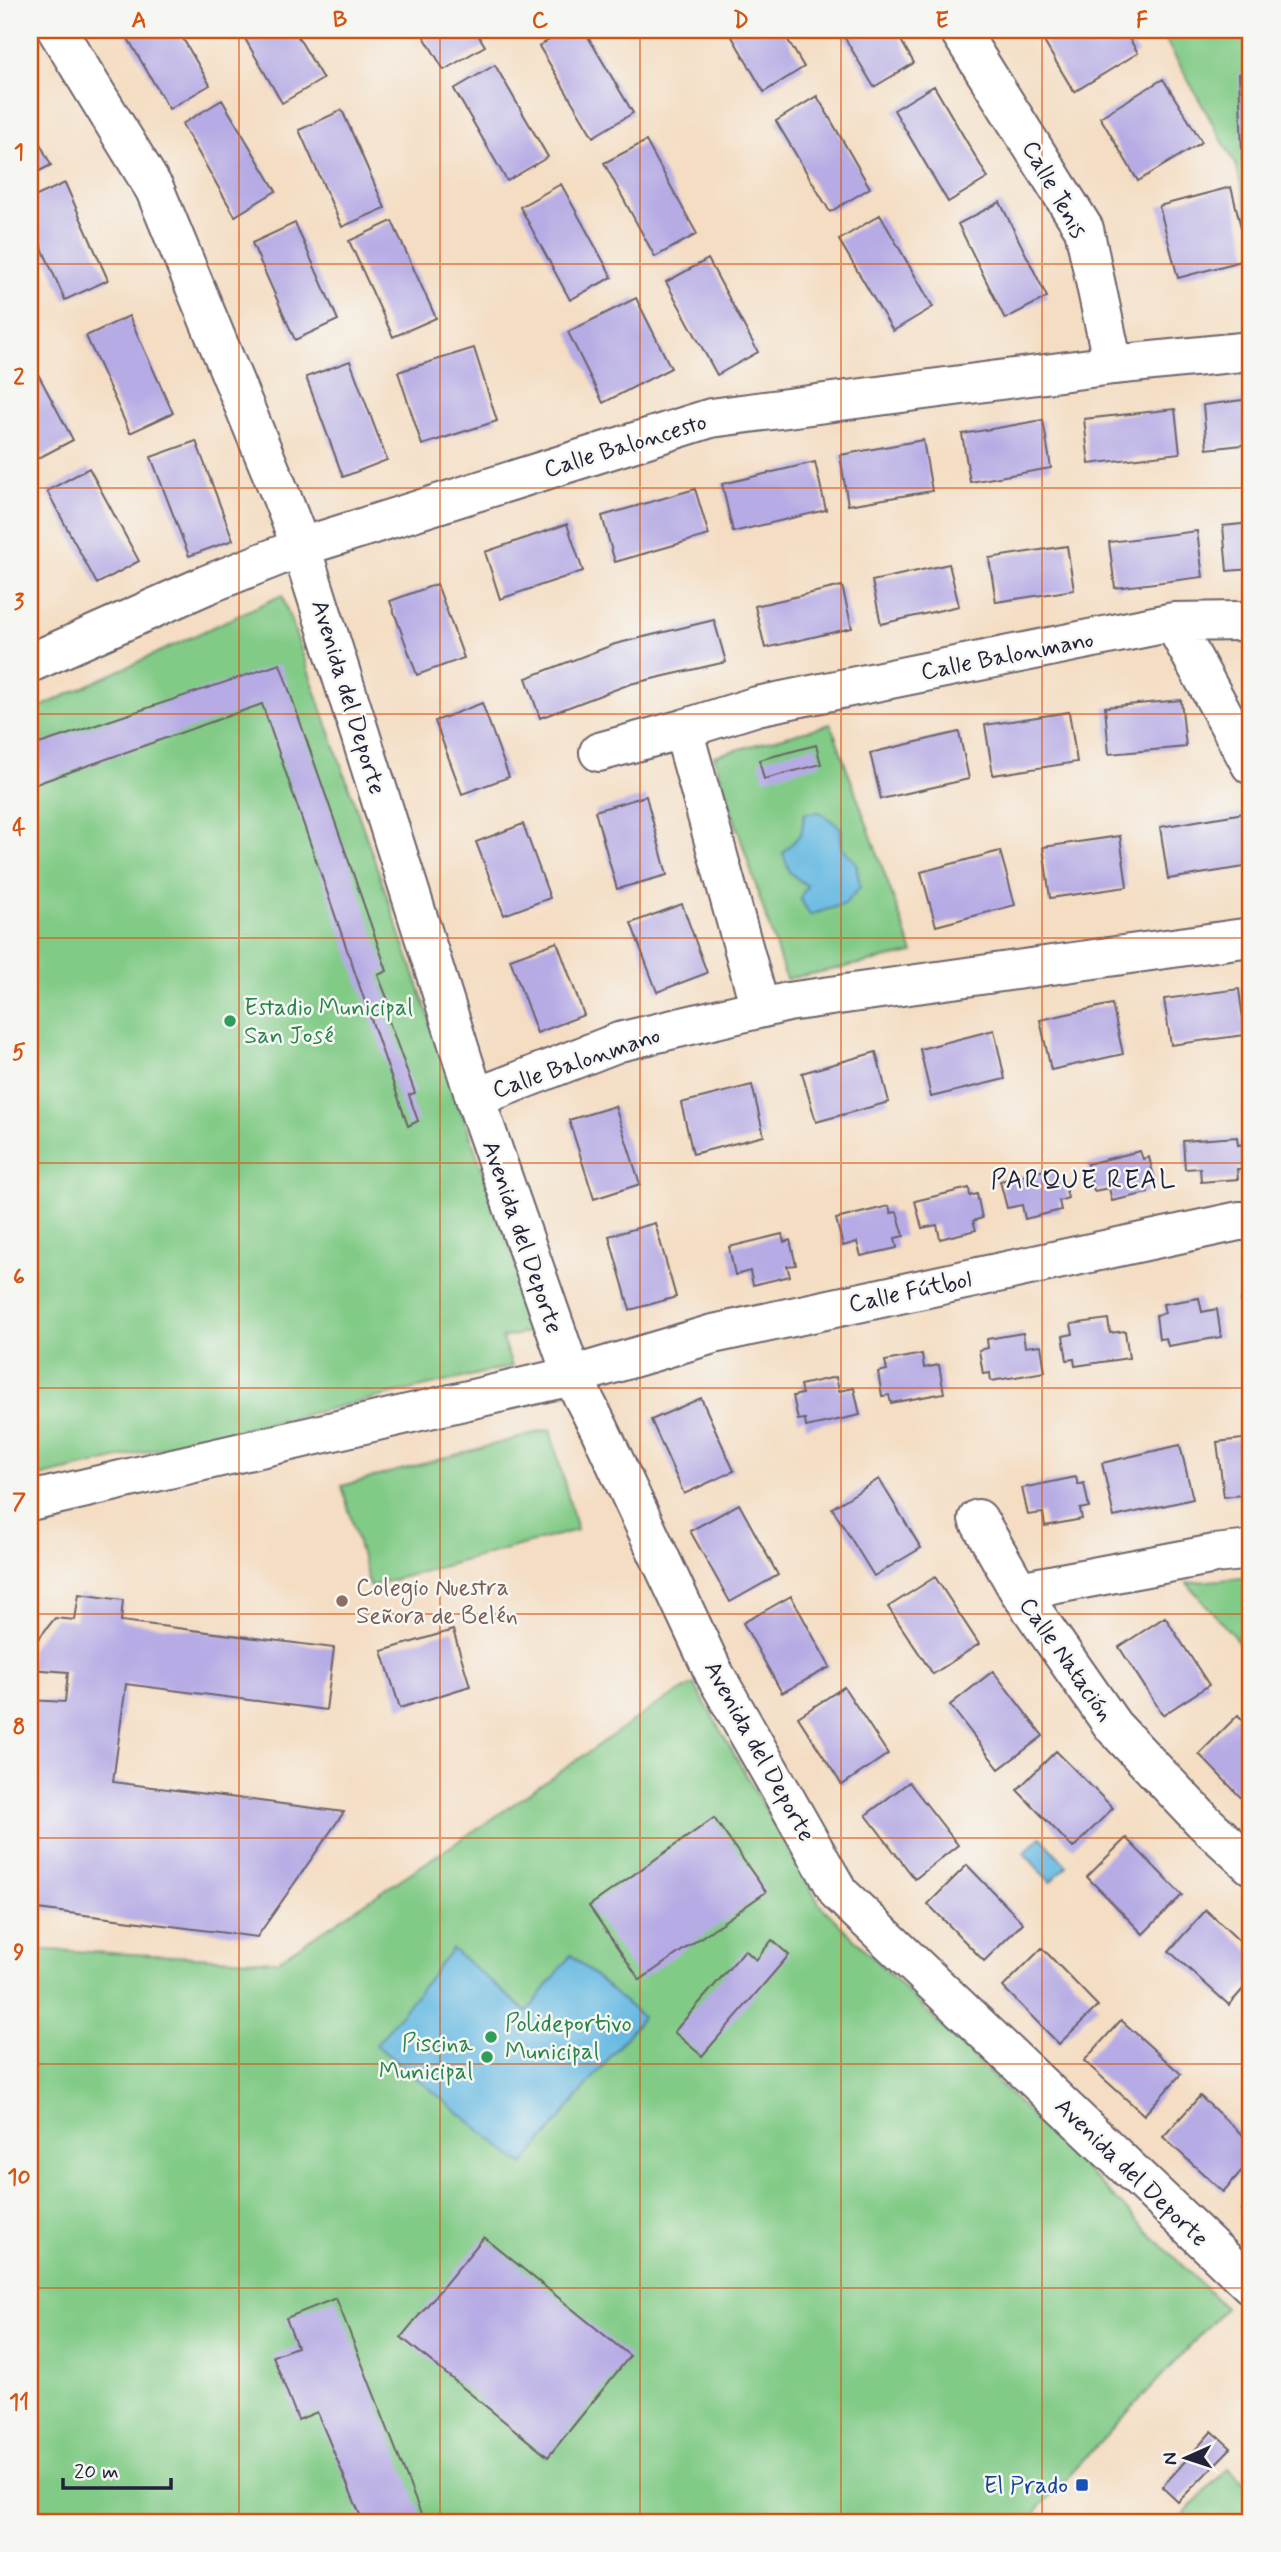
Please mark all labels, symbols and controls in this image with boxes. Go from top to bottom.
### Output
text: A [131,6,147,36]
text: B [333,6,348,36]
text: C [532,6,549,36]
text: D [733,6,749,36]
text: E [935,6,949,36]
text: F [1136,6,1148,36]
street label: Calle Tenis [1014,135,1093,244]
text: 1 [14,138,24,168]
text: 2 [13,363,25,393]
street label: Calle Baloncesto [540,407,711,486]
text: 3 [14,588,25,618]
street label: Avenida del Deporte [303,596,392,799]
street label: Calle Balonmano [918,625,1096,688]
text: 4 [12,813,26,843]
place label: Estadio Municipal San José [244,993,413,1052]
marker: Estadio Municipal San José [222,1013,238,1029]
street label: Calle Balonmano [489,1020,664,1107]
text: 5 [12,1038,26,1068]
street label: Avenida del Deporte [474,1137,569,1338]
district label: PARQUE REAL [991,1164,1177,1198]
text: 6 [13,1263,25,1293]
street label: Calle Fútbol [846,1264,975,1321]
text: 7 [12,1488,26,1518]
place label: Colegio Nuestra Señora de Belén [356,1573,518,1632]
street label: Calle Natación [1011,1592,1120,1728]
marker: Colegio Nuestra Señora de Belén [334,1593,350,1609]
street label: Avenida del Deporte [696,1656,821,1848]
text: 8 [13,1713,25,1743]
text: 9 [13,1938,25,1968]
place label: Polideportivo Municipal [505,2009,632,2068]
place label: Piscina Municipal [379,2029,474,2088]
marker: Polideportivo Municipal [483,2029,499,2045]
marker: Piscina Municipal [479,2049,495,2065]
street label: Avenida del Deporte [1048,2092,1214,2254]
text: 10 [7,2163,31,2193]
text: 11 [9,2388,29,2418]
north arrow [1152,2422,1222,2492]
scale bar [63,2447,172,2491]
text: N [1158,2452,1183,2466]
text: 20 m [74,2458,119,2486]
place label: El Prado [983,2471,1068,2502]
marker: El Prado [1074,2477,1090,2493]

